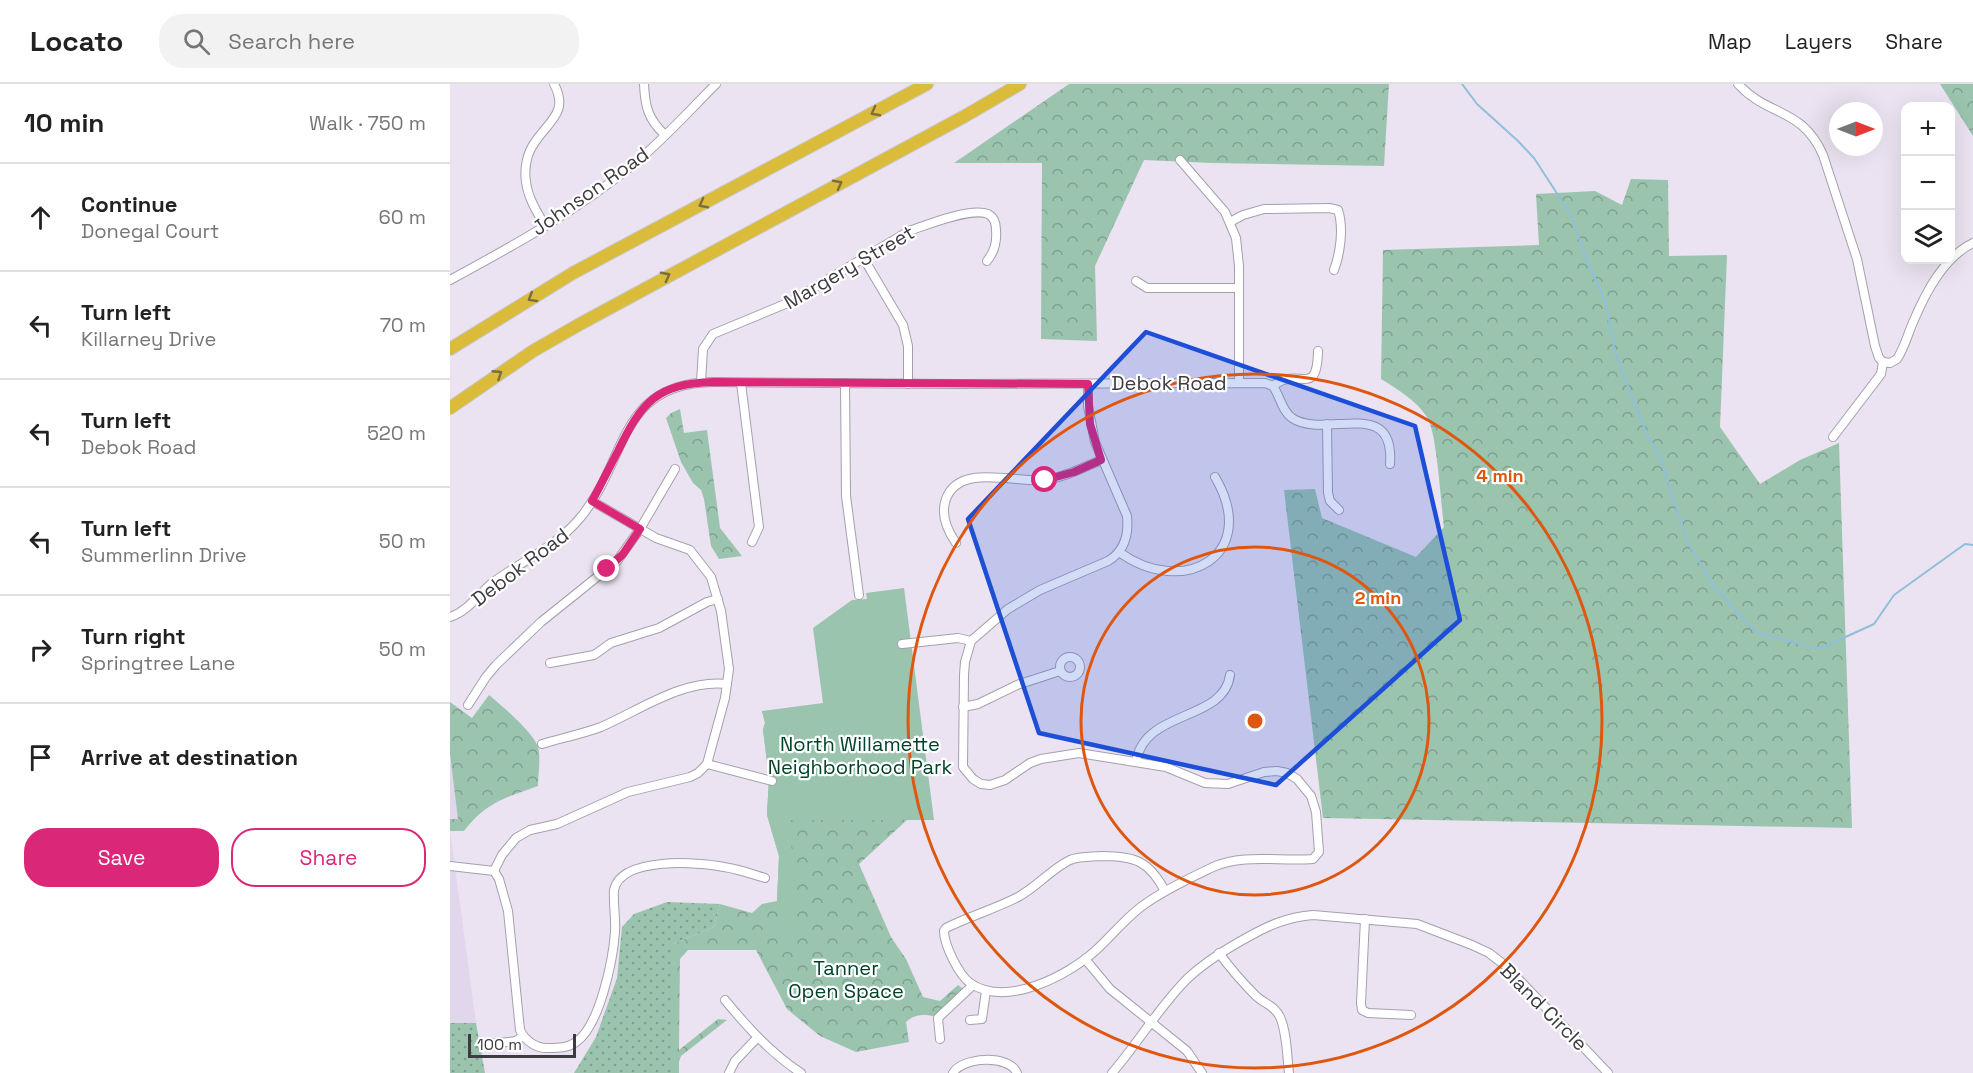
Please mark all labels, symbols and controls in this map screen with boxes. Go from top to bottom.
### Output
search box [159,14,579,68]
text: Locato [30,23,123,59]
icon: search [180,25,213,58]
text: Search here [228,27,355,55]
text: Map [1708,28,1752,55]
text: Layers [1785,28,1852,55]
text: Share [1885,28,1943,55]
north arrow [1829,102,1883,156]
map controls [1901,102,1955,264]
button: + [1901,102,1955,156]
one-way arrow [871,105,881,116]
text: 10 min [24,106,104,140]
text: Walk · 750 m [309,110,426,136]
street label: Johnson Road [526,141,654,241]
button: − [1901,156,1955,210]
one-way arrow [832,180,843,191]
text: Continue [81,190,177,218]
one-way arrow [699,197,709,208]
icon: ahead [24,201,57,234]
text: 60 m [379,204,426,230]
button: layers [1901,210,1955,264]
text: Donegal Court [81,218,219,244]
street label: Margery Street [779,219,919,315]
one-way arrow [660,272,671,283]
one-way arrow [528,290,538,302]
text: Turn left [81,298,171,326]
icon: left [24,309,57,342]
text: 70 m [380,312,426,338]
text: Killarney Drive [81,326,216,352]
one-way arrow [492,370,502,382]
street label: Debok Road [1111,370,1227,396]
text: Turn left [81,406,171,434]
icon: left [24,417,57,450]
text: 520 m [367,420,426,446]
text: Debok Road [81,434,196,460]
text: 4 min [1476,464,1524,487]
route start [1031,466,1057,492]
text: Turn left [81,514,171,542]
street label: Debok Road [466,522,574,612]
icon: left [24,525,57,558]
text: 50 m [379,528,426,554]
text: Summerlinn Drive [81,542,247,568]
route end [593,555,619,581]
text: 2 min [1355,586,1401,609]
text: Turn right [81,622,186,650]
icon: right [24,633,57,666]
text: 50 m [379,636,426,662]
text: Springtree Lane [81,650,235,676]
centre of rings [1245,711,1265,731]
park label: North Willamette Neighborhood Park [768,731,952,780]
icon: arrive [24,741,57,774]
text: Arrive at destination [81,743,298,771]
button: Save [24,828,219,887]
button: Share [231,828,426,887]
park label: Tanner Open Space [788,955,904,1004]
street label: Bland Circle [1495,958,1593,1056]
scale bar [468,1031,576,1058]
text: 100 m [477,1034,522,1055]

